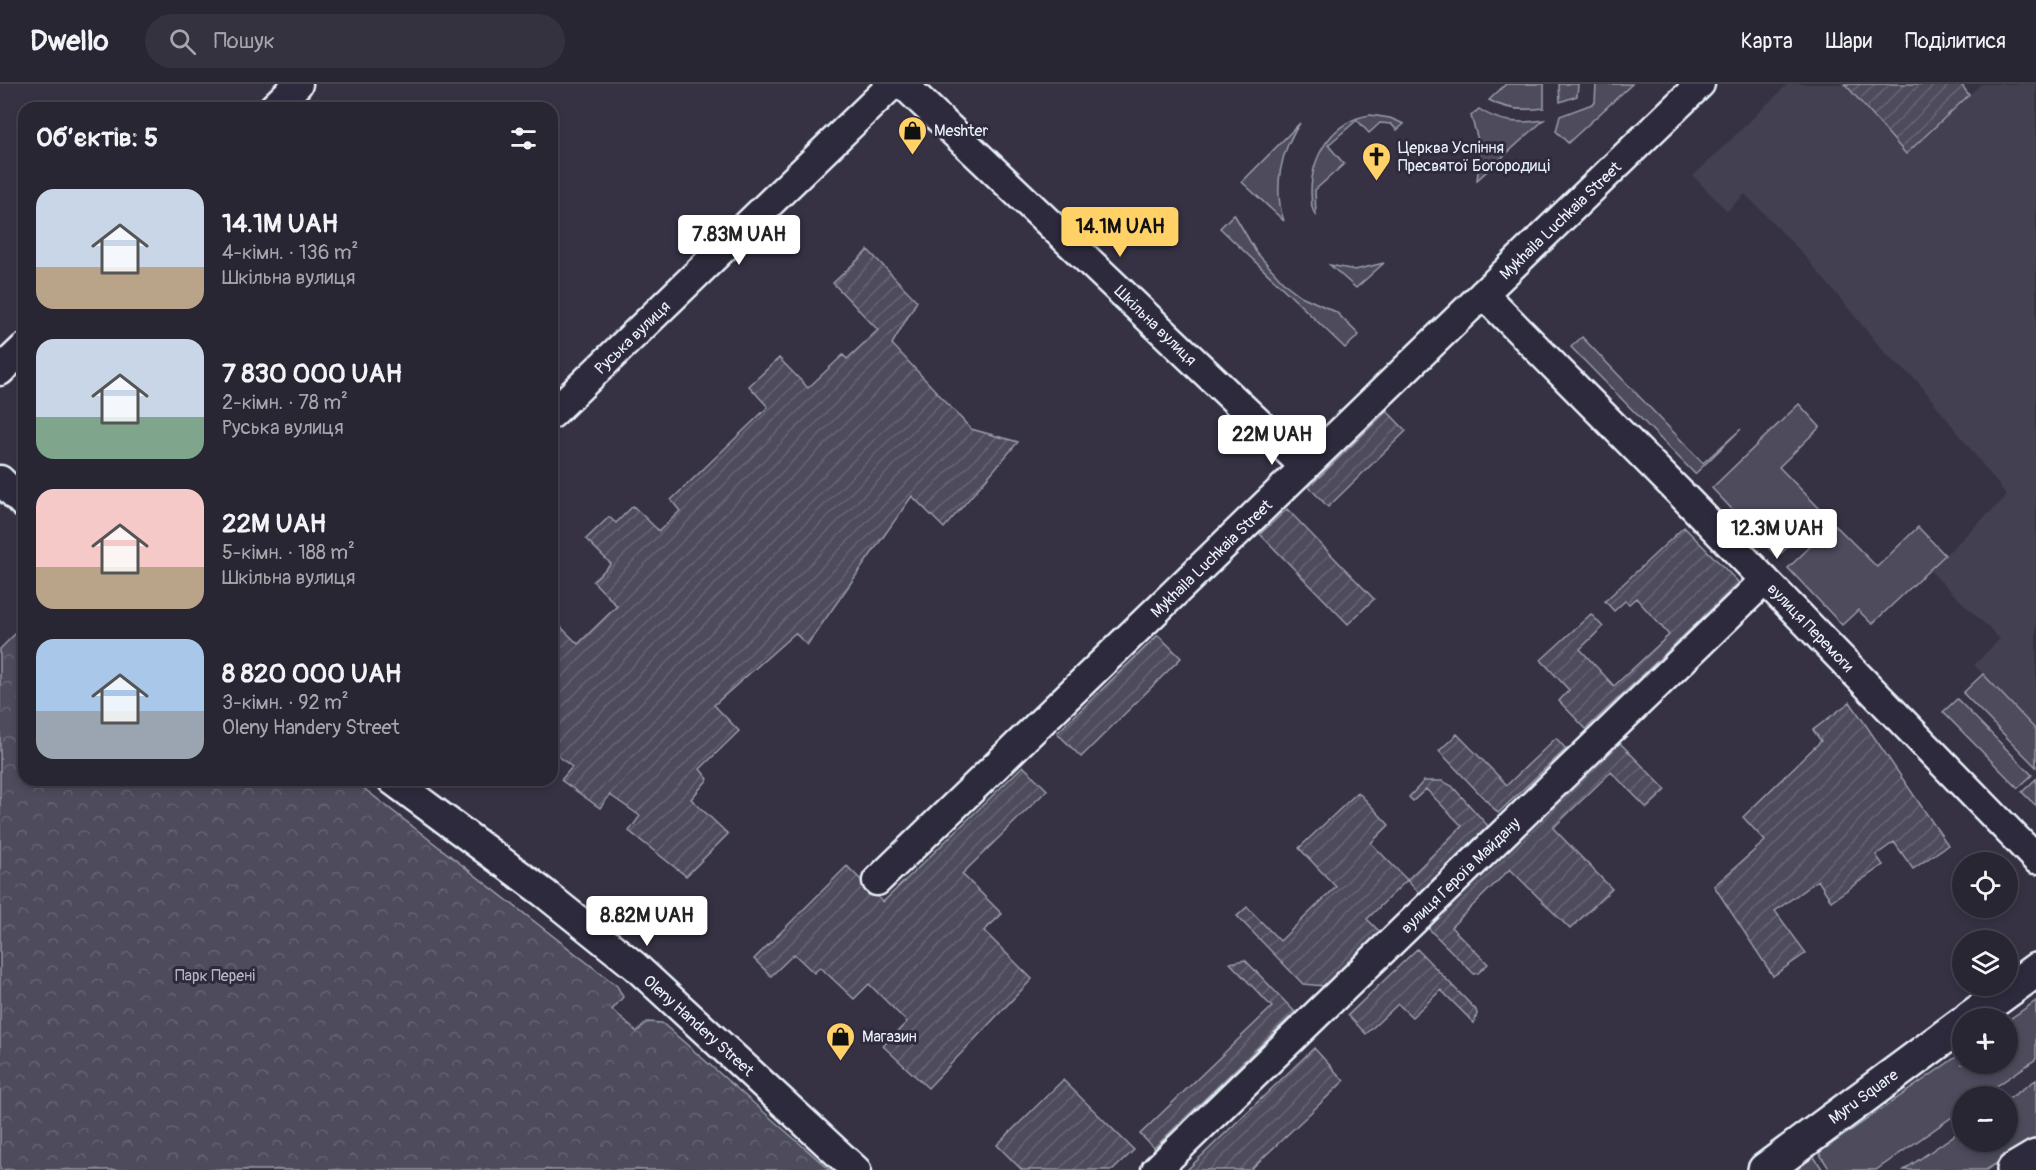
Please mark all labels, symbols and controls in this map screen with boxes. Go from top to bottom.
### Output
search box [145,14,565,68]
text: Dwello [30,24,109,59]
icon: search [166,25,199,58]
text: Пошук [214,27,275,55]
text: Карта [1741,28,1793,55]
text: Шари [1826,28,1872,55]
text: Поділитися [1905,28,2006,55]
shop icon: Meshter [897,114,929,156]
place label: Meshter [934,121,988,141]
text: Об’єктів: 5 [36,122,158,154]
icon: filters [507,122,540,155]
place label: Церква Успіння Пресвятої Богородиці [1398,138,1550,176]
church icon: Церква Успіння Пресвятої Богородиці [1361,140,1393,182]
street label: Mykhaila Luchkaia Street [1496,157,1626,284]
pin: 14.1M UAH [1051,207,1189,258]
text: 14.1M UAH [222,208,338,240]
icon: home [84,213,156,285]
text: 14.1M UAH [1075,214,1165,239]
pin: 7.83M UAH [670,215,808,266]
text: 7.83M UAH [692,222,786,247]
text: 4-кімн. · 136 m² [222,240,358,265]
text: Шкільна вулиця [222,265,355,290]
street label: Шкільна вулиця [1110,281,1201,370]
street label: Руська вулиця [591,297,675,379]
text: 7 830 000 UAH [222,358,402,390]
icon: home [84,363,156,435]
text: 2-кімн. · 78 m² [222,390,348,415]
text: Руська вулиця [222,415,344,440]
pin: 22M UAH [1217,415,1327,466]
text: 22M UAH [1232,422,1312,447]
street label: Mykhaila Luchkaia Street [1147,495,1277,622]
text: 22M UAH [222,508,326,540]
pin: 12.3M UAH [1708,509,1846,560]
icon: home [84,513,156,585]
text: 12.3M UAH [1731,516,1823,541]
text: 5-кімн. · 188 m² [222,540,355,565]
text: Шкільна вулиця [222,565,355,590]
street label: вулиця Перемоги [1763,579,1858,676]
text: 8 820 000 UAH [222,658,401,690]
icon: home [84,663,156,735]
text: 3-кімн. · 92 m² [222,690,349,715]
text: Oleny Handery Street [222,715,400,740]
street label: вулиця Героїв Майдану [1397,813,1525,938]
map controls [1952,852,2018,1152]
button: locate [1952,852,2018,918]
pin: 8.82M UAH [578,896,716,947]
text: 8.82M UAH [600,903,694,928]
button: layers [1952,930,2018,996]
park label: Парк Перені [175,966,255,986]
street label: Oleny Handery Street [639,971,758,1081]
button: + [1952,1008,2018,1074]
shop icon: Магазин [825,1020,857,1062]
place label: Магазин [862,1027,917,1047]
street label: Myru Square [1825,1065,1902,1129]
button: − [1952,1086,2018,1152]

